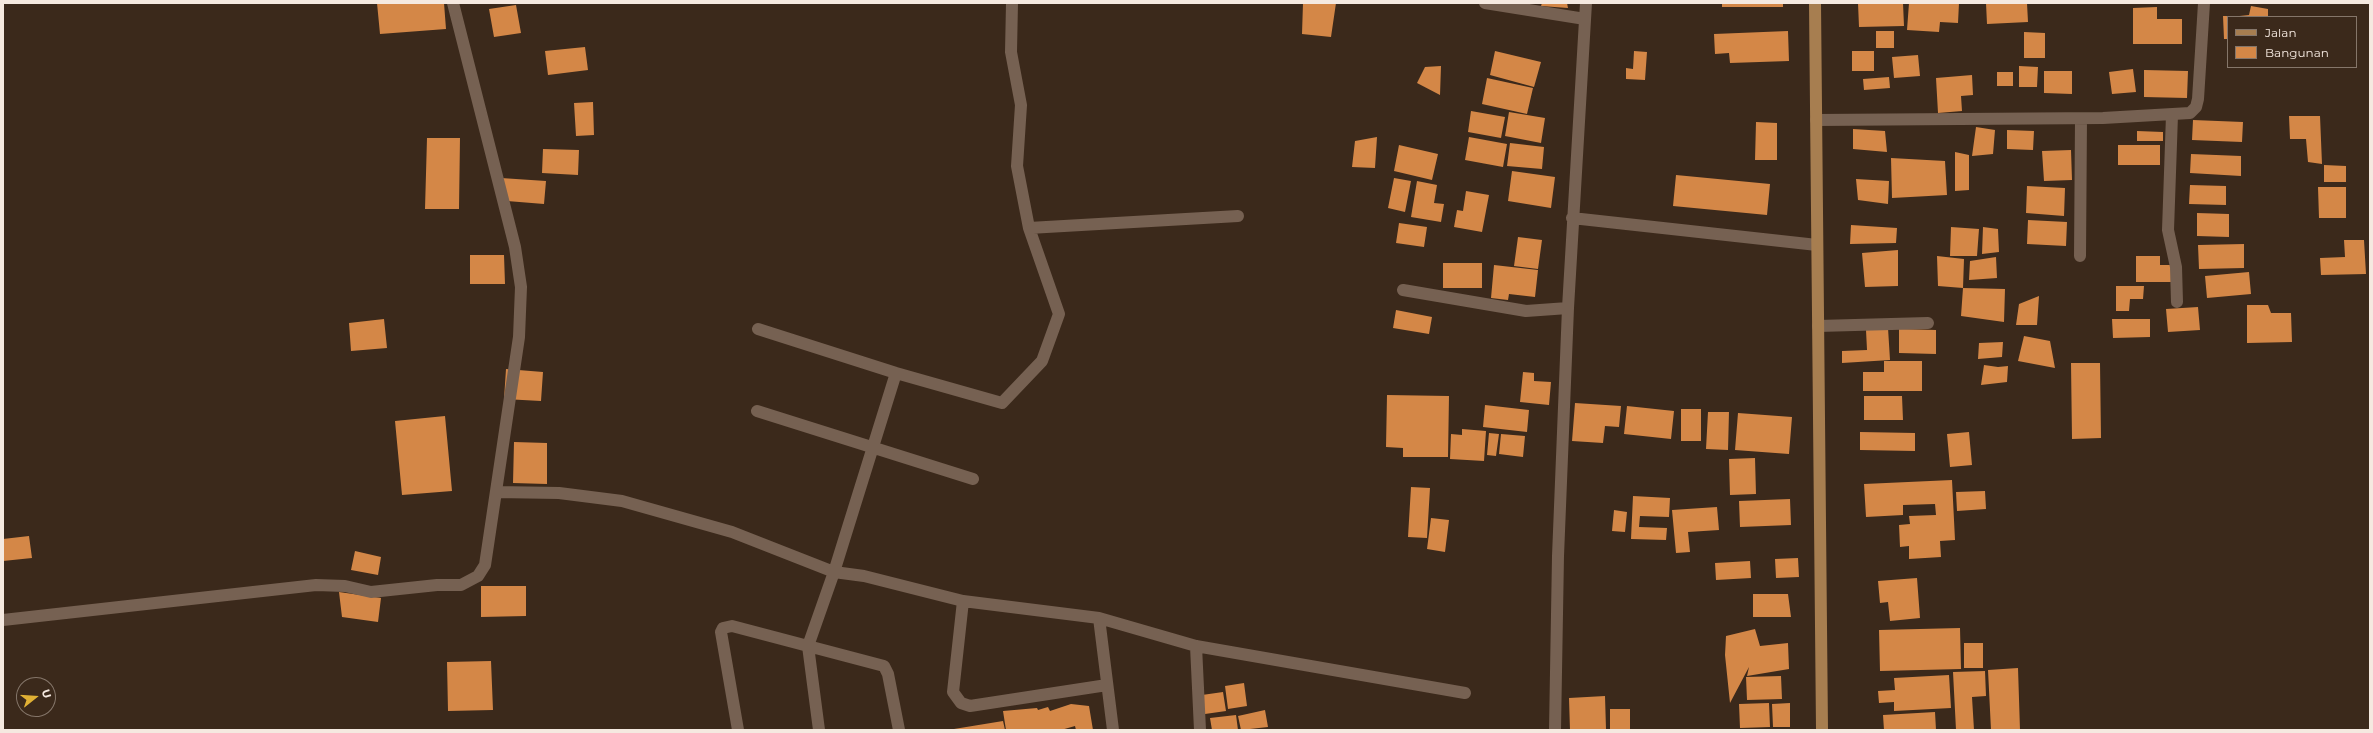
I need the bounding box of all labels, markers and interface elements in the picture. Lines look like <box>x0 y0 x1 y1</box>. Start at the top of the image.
legend <box>2227 16 2357 68</box>
text: Jalan <box>2265 25 2297 40</box>
text: Bangunan <box>2265 45 2329 60</box>
north arrow <box>16 677 56 717</box>
text: U <box>39 688 54 700</box>

